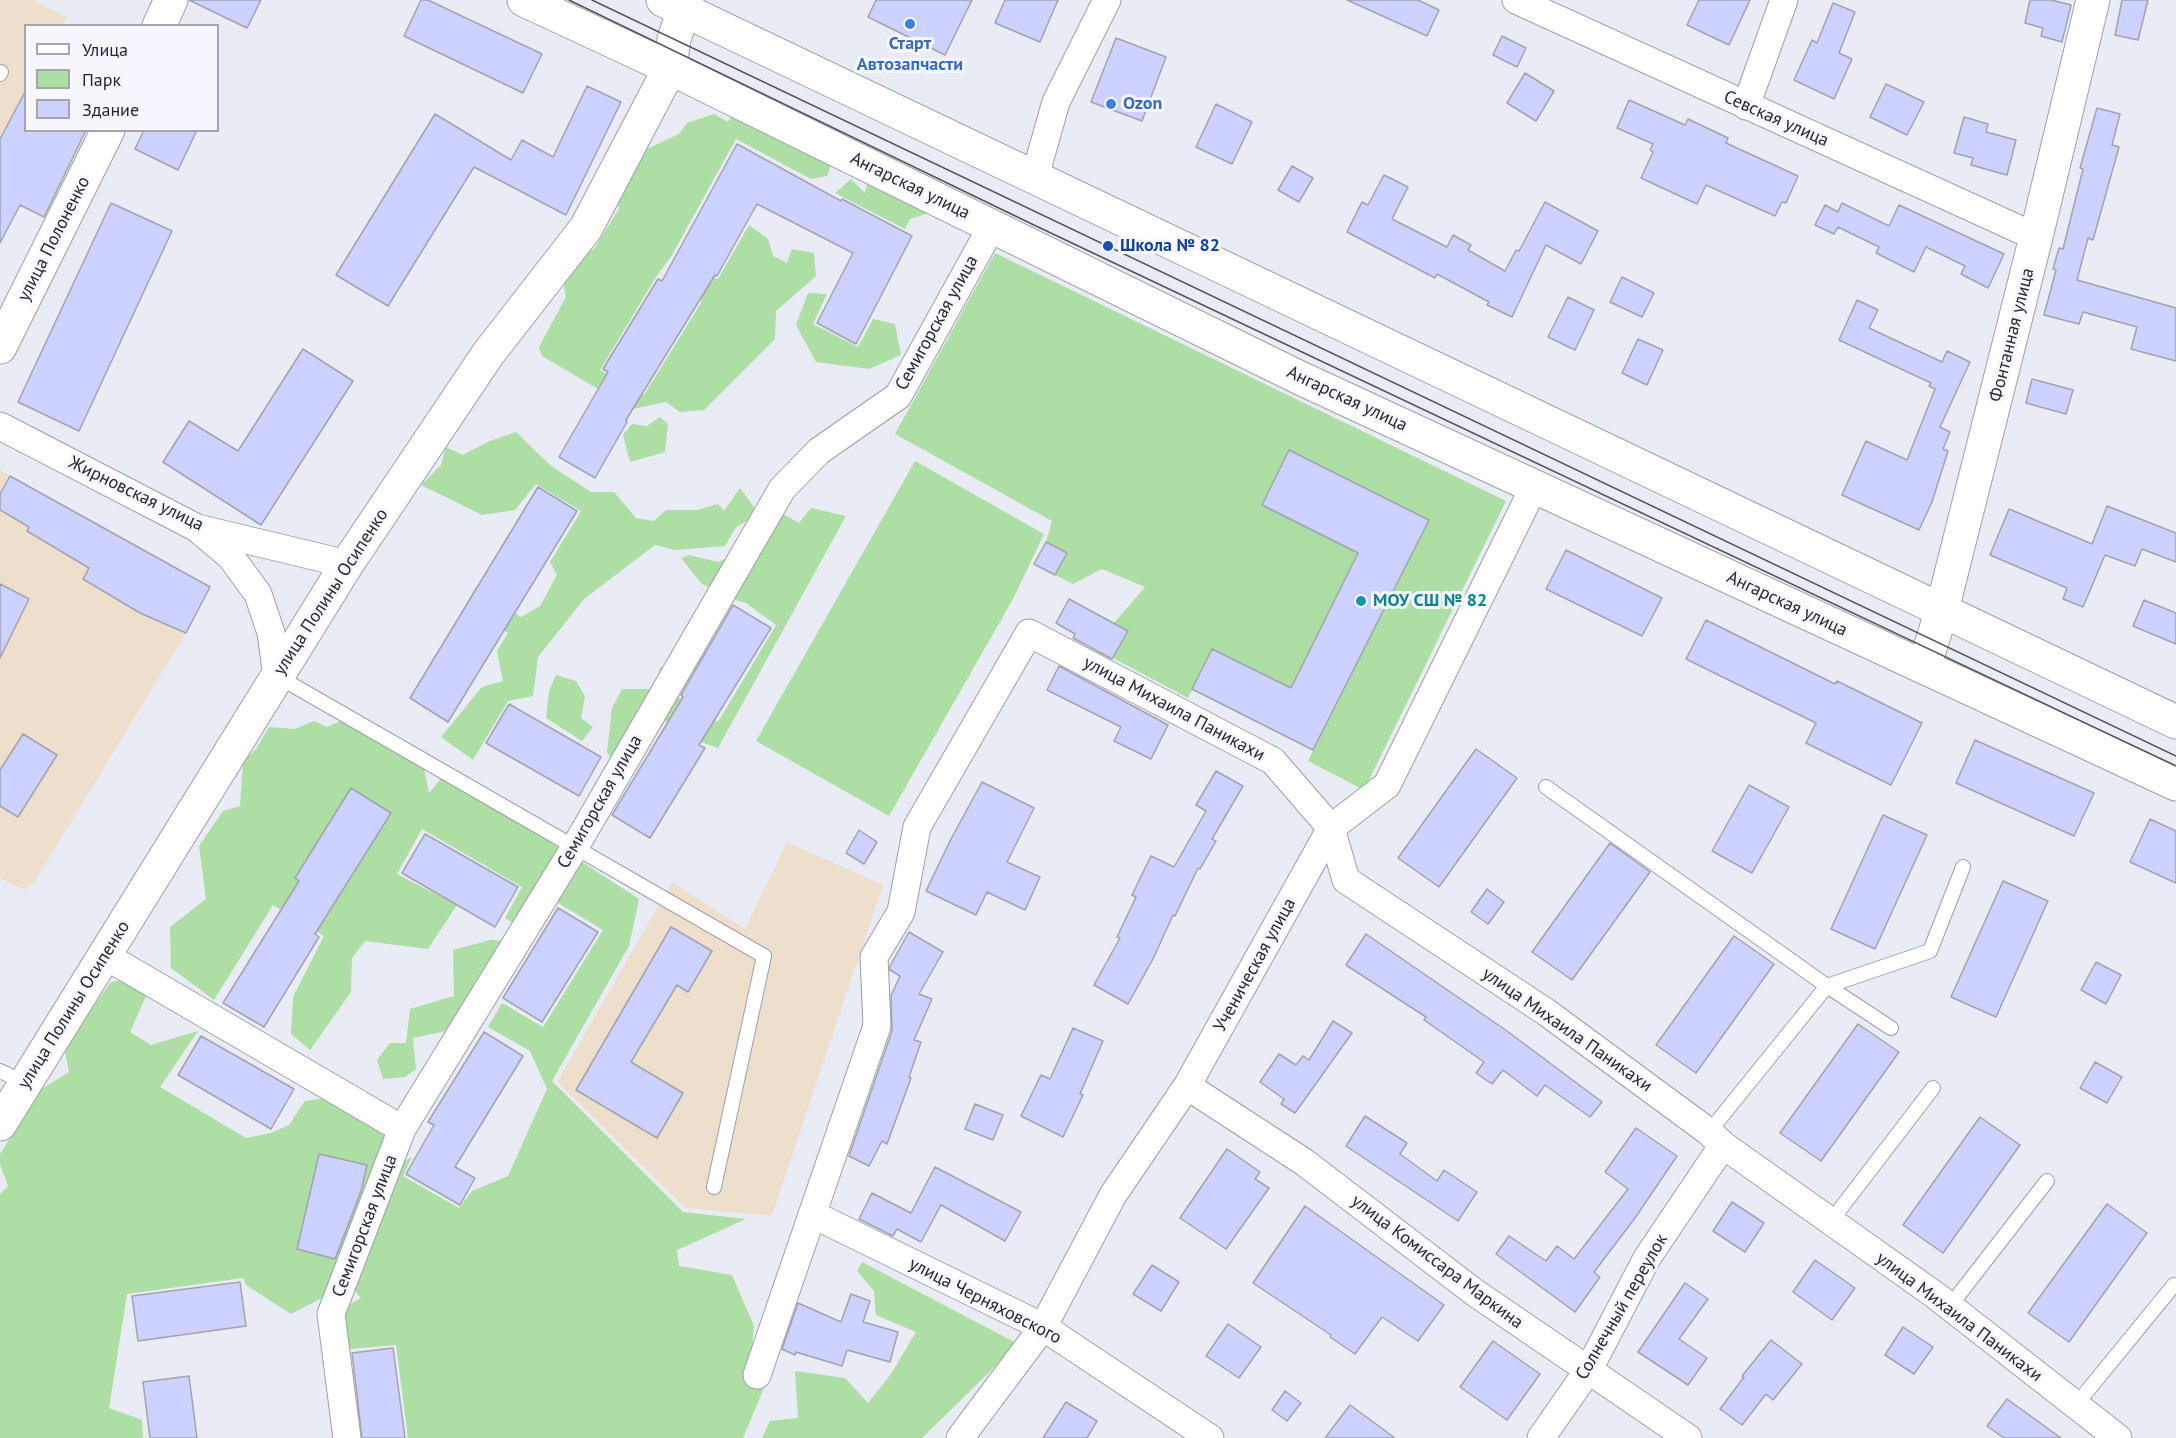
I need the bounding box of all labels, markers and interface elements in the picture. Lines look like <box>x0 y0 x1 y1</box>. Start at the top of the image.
marker: Старт Автозапчасти <box>903 17 917 31</box>
legend <box>24 24 219 132</box>
place label: Старт Автозапчасти <box>857 33 963 76</box>
text: Улица <box>82 38 128 61</box>
text: Парк <box>82 68 121 91</box>
street label: Севская улица <box>1720 86 1832 152</box>
place label: Ozon <box>1123 93 1162 115</box>
marker: Ozon <box>1104 97 1118 111</box>
text: Здание <box>82 98 139 121</box>
street label: Ангарская улица <box>847 148 973 224</box>
street label: улица Полоненко <box>13 173 95 305</box>
place label: Школа № 82 <box>1120 235 1220 257</box>
marker: Школа № 82 <box>1101 239 1115 253</box>
street label: Семигорская улица <box>891 252 983 394</box>
street label: Фонтанная улица <box>1985 266 2039 404</box>
street label: Ангарская улица <box>1283 362 1411 436</box>
street label: Жирновская улица <box>65 452 207 536</box>
street label: улица Полины Осипенко <box>269 505 393 679</box>
street label: Ангарская улица <box>1723 567 1851 641</box>
place label: МОУ СШ № 82 <box>1373 590 1487 612</box>
marker: МОУ СШ № 82 <box>1354 594 1368 608</box>
street label: улица Михаила Паникахи <box>1080 652 1268 766</box>
street label: Семигорская улица <box>553 731 647 873</box>
street label: Ученическая улица <box>1209 894 1301 1036</box>
street label: улица Полины Осипенко <box>13 917 135 1093</box>
street label: улица Михаила Паникахи <box>1478 963 1656 1097</box>
street label: Семигорская улица <box>328 1152 402 1300</box>
street label: улица Комиссара Маркина <box>1347 1190 1527 1334</box>
street label: Солнечный переулок <box>1571 1230 1673 1384</box>
street label: улица Михаила Паникахи <box>1872 1247 2046 1387</box>
street label: улица Черняховского <box>905 1253 1065 1349</box>

